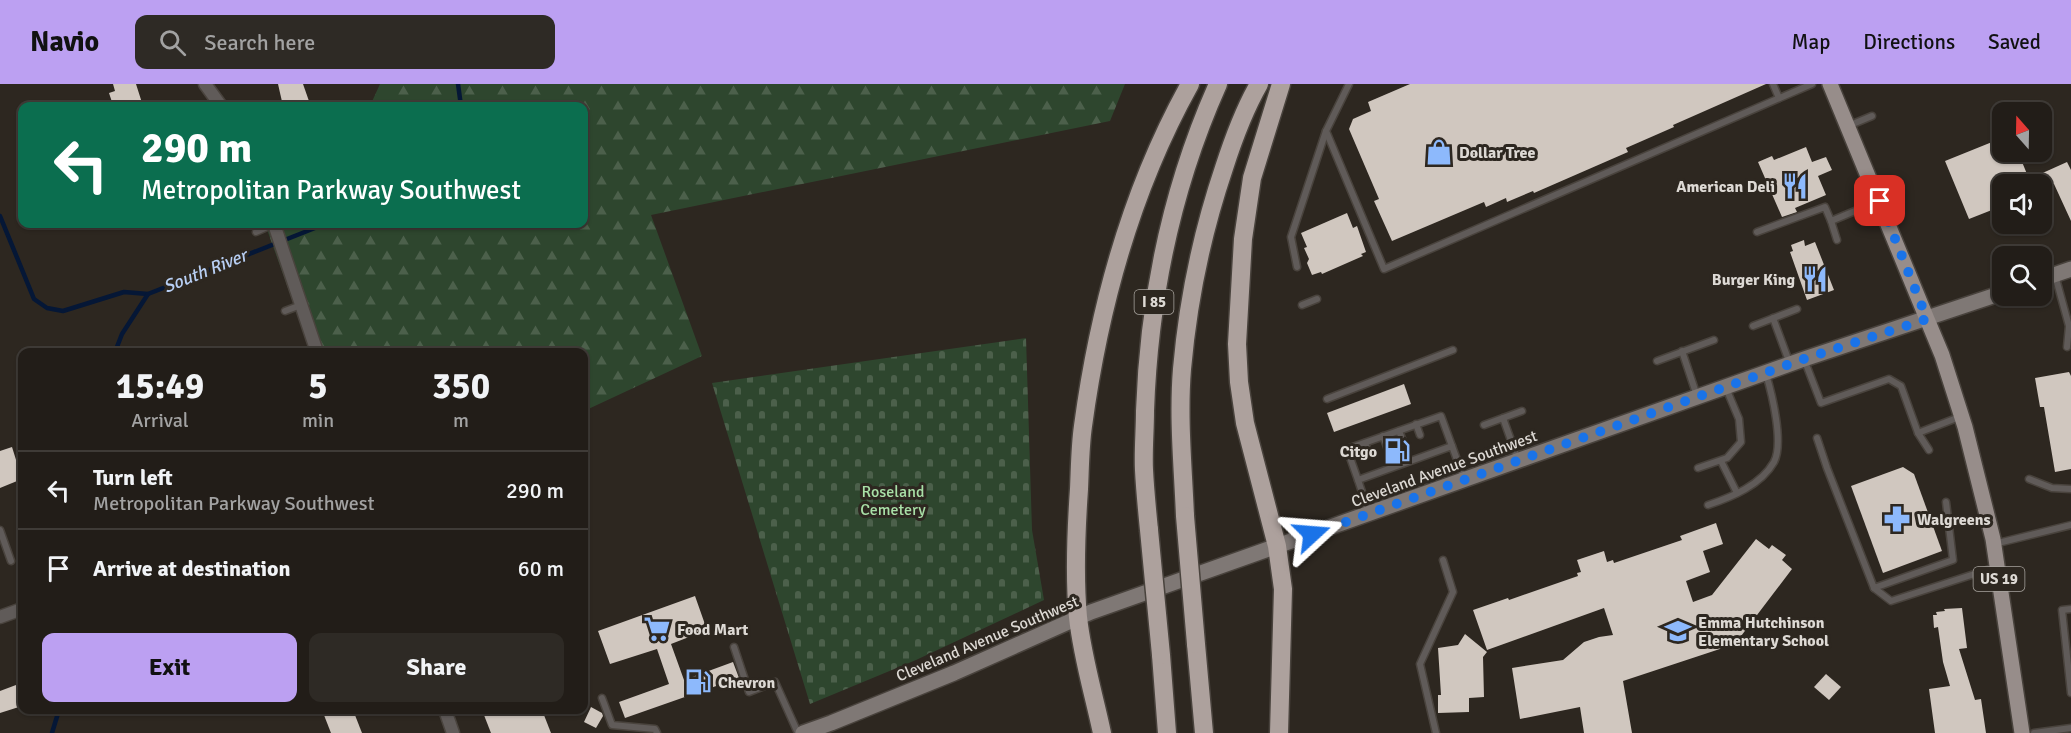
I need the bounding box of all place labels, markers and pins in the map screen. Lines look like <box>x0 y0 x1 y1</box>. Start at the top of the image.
shop icon: Dollar Tree <box>1424 137 1454 167</box>
place label: Dollar Tree <box>1459 143 1536 163</box>
restaurant icon: American Deli <box>1780 171 1810 201</box>
pin <box>1854 175 1905 226</box>
place label: American Deli <box>1676 177 1775 197</box>
restaurant icon: Burger King <box>1800 264 1830 294</box>
place label: Burger King <box>1712 270 1795 290</box>
fuel station icon: Citgo <box>1382 436 1412 466</box>
place label: Citgo <box>1340 442 1377 462</box>
pharmacy icon: Walgreens <box>1882 504 1912 534</box>
place label: Walgreens <box>1917 510 1991 530</box>
place label: Emma Hutchinson Elementary School <box>1698 613 1829 651</box>
supermarket icon: Food Mart <box>642 614 672 644</box>
school or university icon: Emma Hutchinson Elementary School <box>1663 616 1693 646</box>
place label: Food Mart <box>677 620 748 640</box>
fuel station icon: Chevron <box>683 667 713 697</box>
place label: Chevron <box>718 673 775 693</box>

